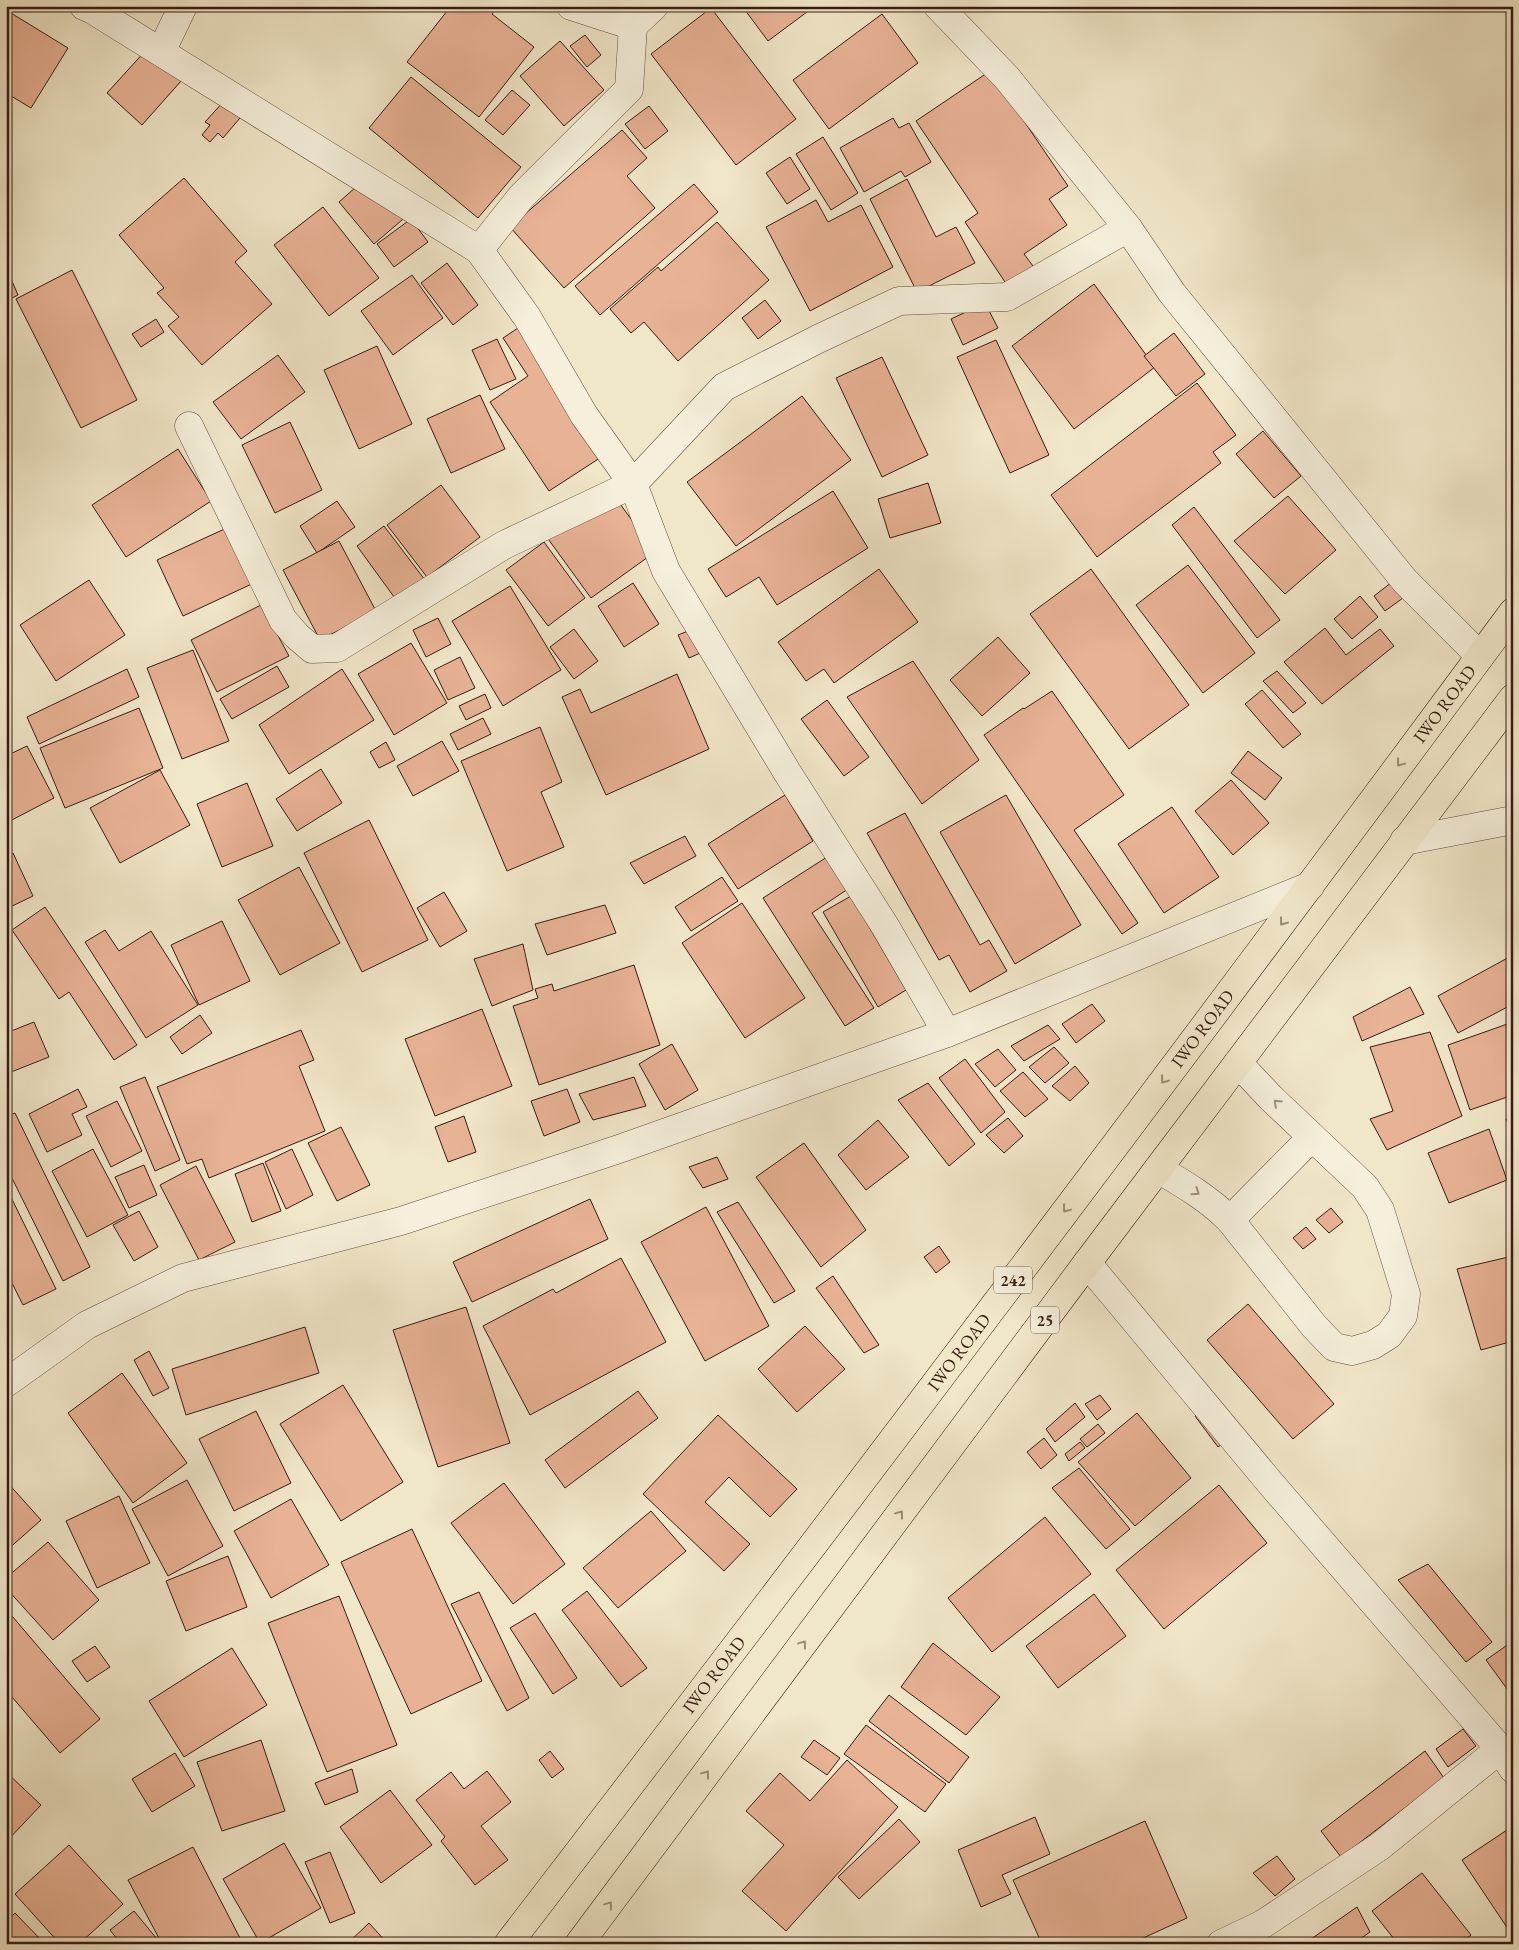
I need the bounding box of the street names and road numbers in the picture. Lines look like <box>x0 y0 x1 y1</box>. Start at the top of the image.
street label: IWO ROAD <box>1408 660 1481 747</box>
street label: IWO ROAD <box>1166 985 1239 1072</box>
road number: 242 <box>994 1266 1032 1294</box>
road number: 25 <box>1031 1306 1059 1334</box>
street label: IWO ROAD <box>922 1309 995 1395</box>
street label: IWO ROAD <box>677 1631 751 1718</box>

